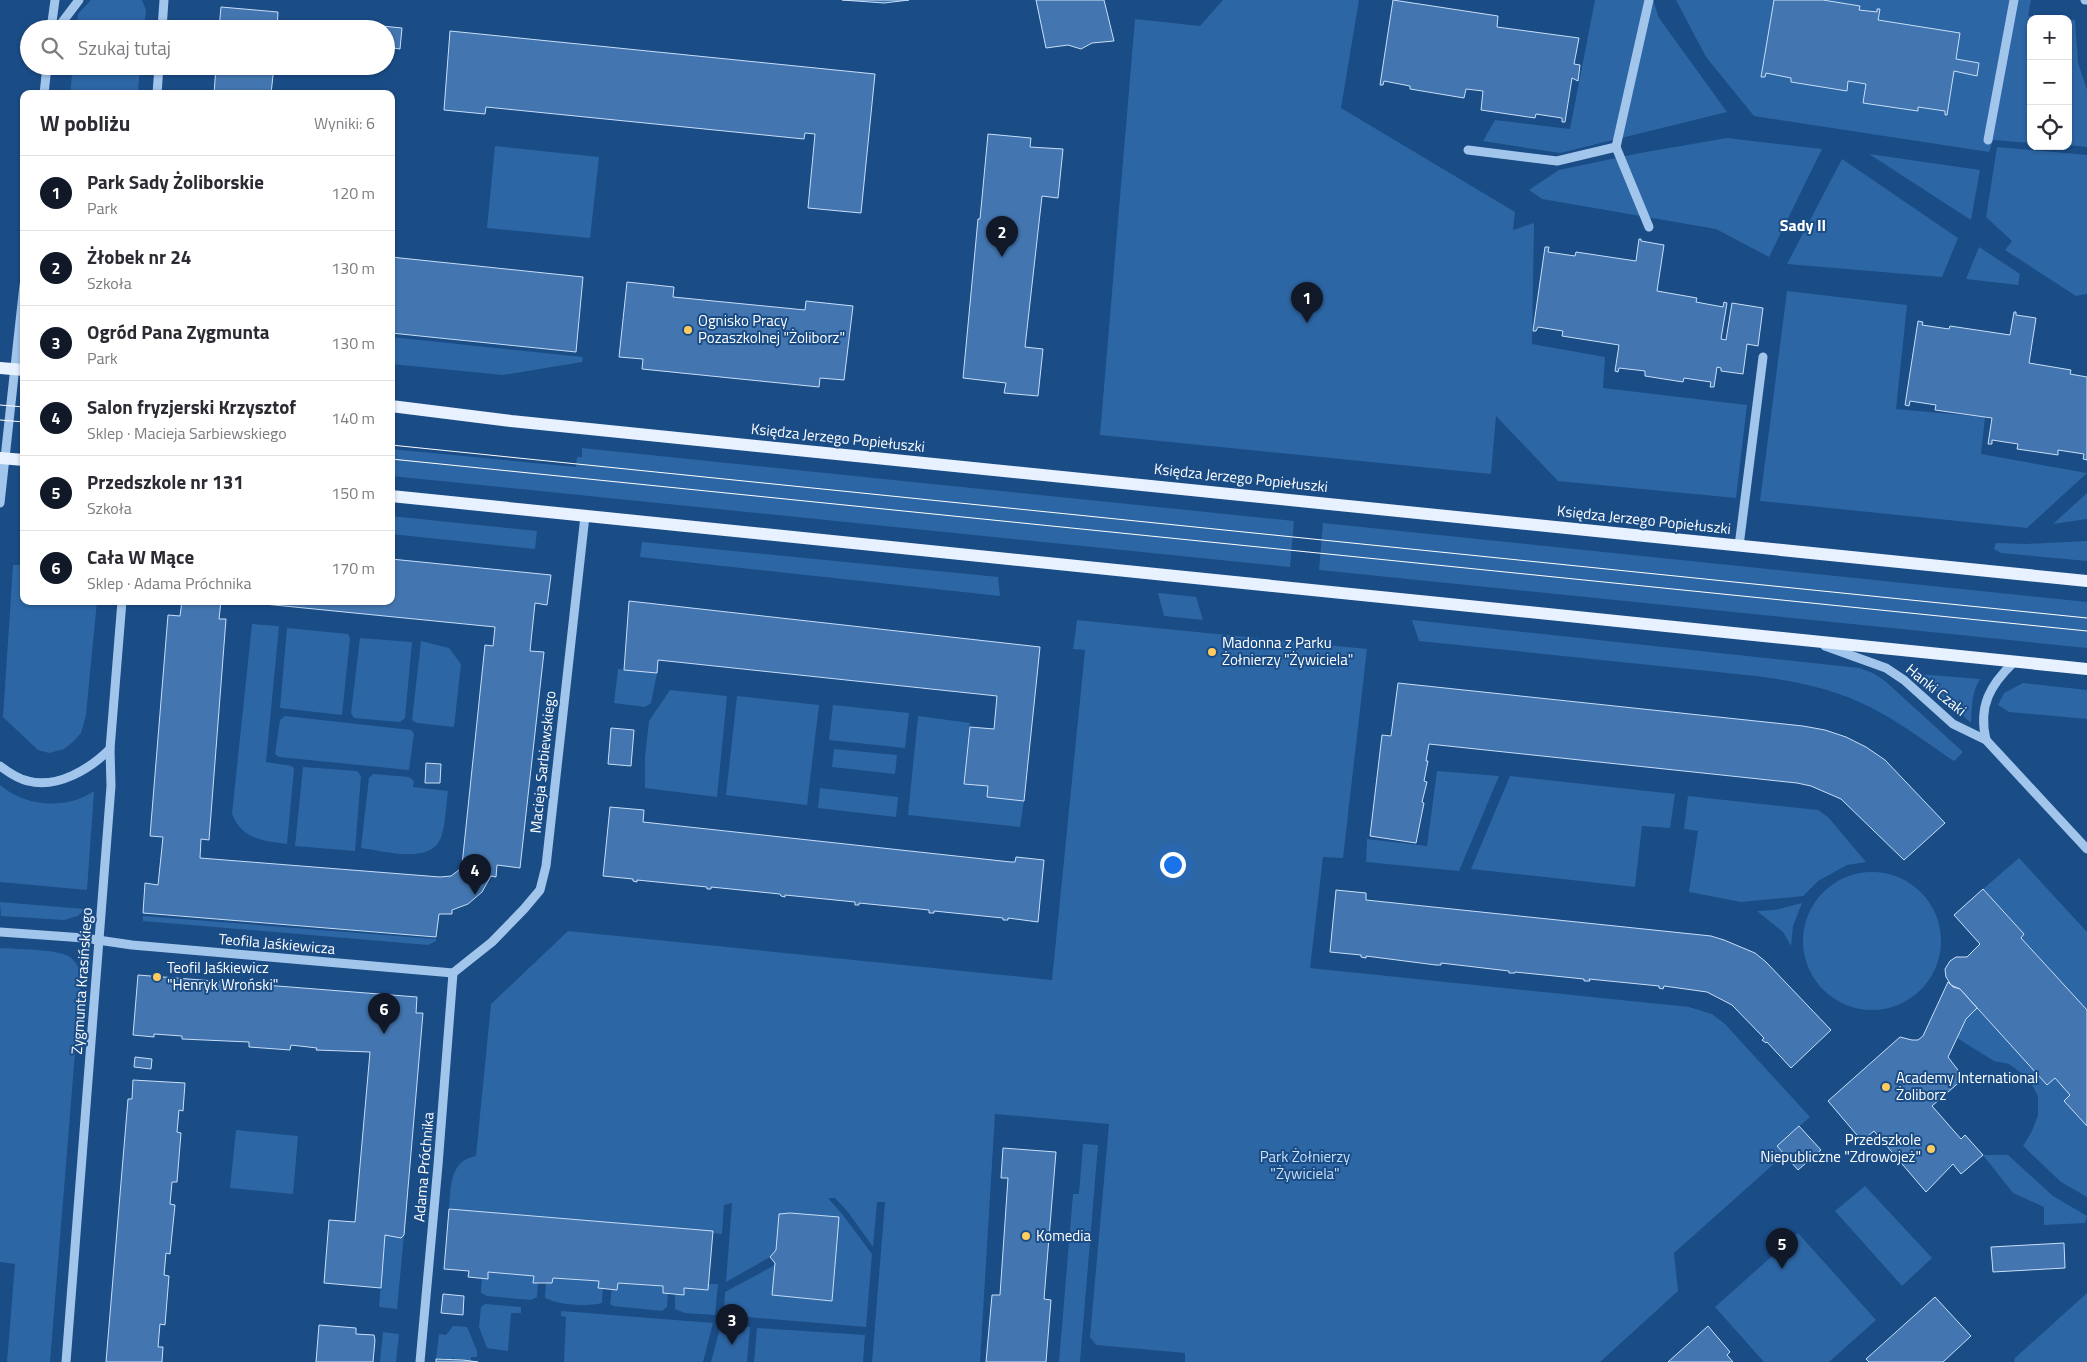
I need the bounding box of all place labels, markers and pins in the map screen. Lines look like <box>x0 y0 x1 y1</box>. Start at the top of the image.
pin: 2 <box>986 216 1018 257</box>
pin: 1 <box>1291 282 1323 323</box>
place label: Ognisko Pracy Pozaszkolnej "Żoliborz" <box>698 309 845 349</box>
marker: Ognisko Pracy Pozaszkolnej "Żoliborz" <box>682 324 694 336</box>
place label: Madonna z Parku Żołnierzy "Żywiciela" <box>1222 631 1353 671</box>
marker: Madonna z Parku Żołnierzy "Żywiciela" <box>1206 646 1218 658</box>
pin: 4 <box>459 854 491 895</box>
place label: Teofil Jaśkiewicz "Henryk Wroński" <box>167 956 278 996</box>
marker: Teofil Jaśkiewicz "Henryk Wroński" <box>151 971 163 983</box>
pin: 6 <box>368 993 400 1034</box>
place label: Academy International Żoliborz <box>1896 1066 2038 1106</box>
marker: Academy International Żoliborz <box>1880 1081 1892 1093</box>
place label: Przedszkole Niepubliczne "Zdrowojeż" <box>1760 1128 1921 1168</box>
marker: Przedszkole Niepubliczne "Zdrowojeż" <box>1925 1143 1937 1155</box>
place label: Komedia <box>1036 1224 1092 1247</box>
pin: 5 <box>1766 1228 1798 1269</box>
marker: Komedia <box>1020 1230 1032 1242</box>
pin: 3 <box>716 1304 748 1345</box>

